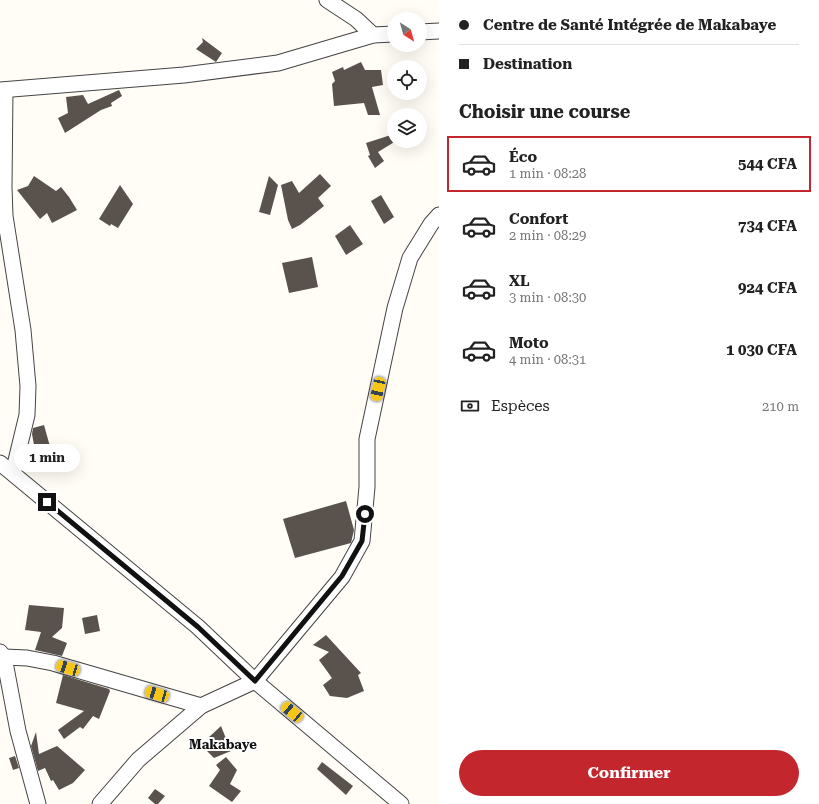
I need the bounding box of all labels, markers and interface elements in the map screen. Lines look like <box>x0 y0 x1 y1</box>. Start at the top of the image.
north arrow <box>387 12 427 52</box>
map controls <box>387 12 427 148</box>
text: Centre de Santé Intégrée de Makabaye <box>483 16 776 34</box>
text: Destination <box>483 55 572 73</box>
button: locate <box>387 60 427 100</box>
text: Choisir une course <box>459 101 630 122</box>
button: layers <box>387 108 427 148</box>
icon: car <box>461 146 497 182</box>
text: Éco <box>509 148 537 166</box>
text: 544 CFA <box>738 155 797 173</box>
text: 1 min · 08:28 <box>509 166 586 181</box>
icon: car <box>461 208 497 244</box>
text: Confort <box>509 210 568 228</box>
text: 734 CFA <box>738 217 797 235</box>
text: 2 min · 08:29 <box>509 228 586 243</box>
icon: car <box>461 270 497 306</box>
text: XL <box>509 272 530 290</box>
text: 924 CFA <box>738 279 797 297</box>
text: 3 min · 08:30 <box>509 290 586 305</box>
icon: car <box>461 332 497 368</box>
text: Moto <box>509 334 549 352</box>
text: 1 030 CFA <box>726 341 797 359</box>
text: 4 min · 08:31 <box>509 352 586 367</box>
car <box>370 376 386 402</box>
icon: cash <box>459 395 481 417</box>
text: Espèces <box>491 397 550 415</box>
text: 210 m <box>762 399 799 414</box>
callout: 1 min <box>14 444 80 472</box>
text: 1 min <box>29 450 65 465</box>
route end <box>38 493 56 511</box>
route start <box>356 505 374 523</box>
car <box>55 659 81 677</box>
car <box>144 685 170 703</box>
car <box>279 700 305 724</box>
district label: Makabaye <box>189 737 257 752</box>
button: Confirmer <box>459 750 799 796</box>

